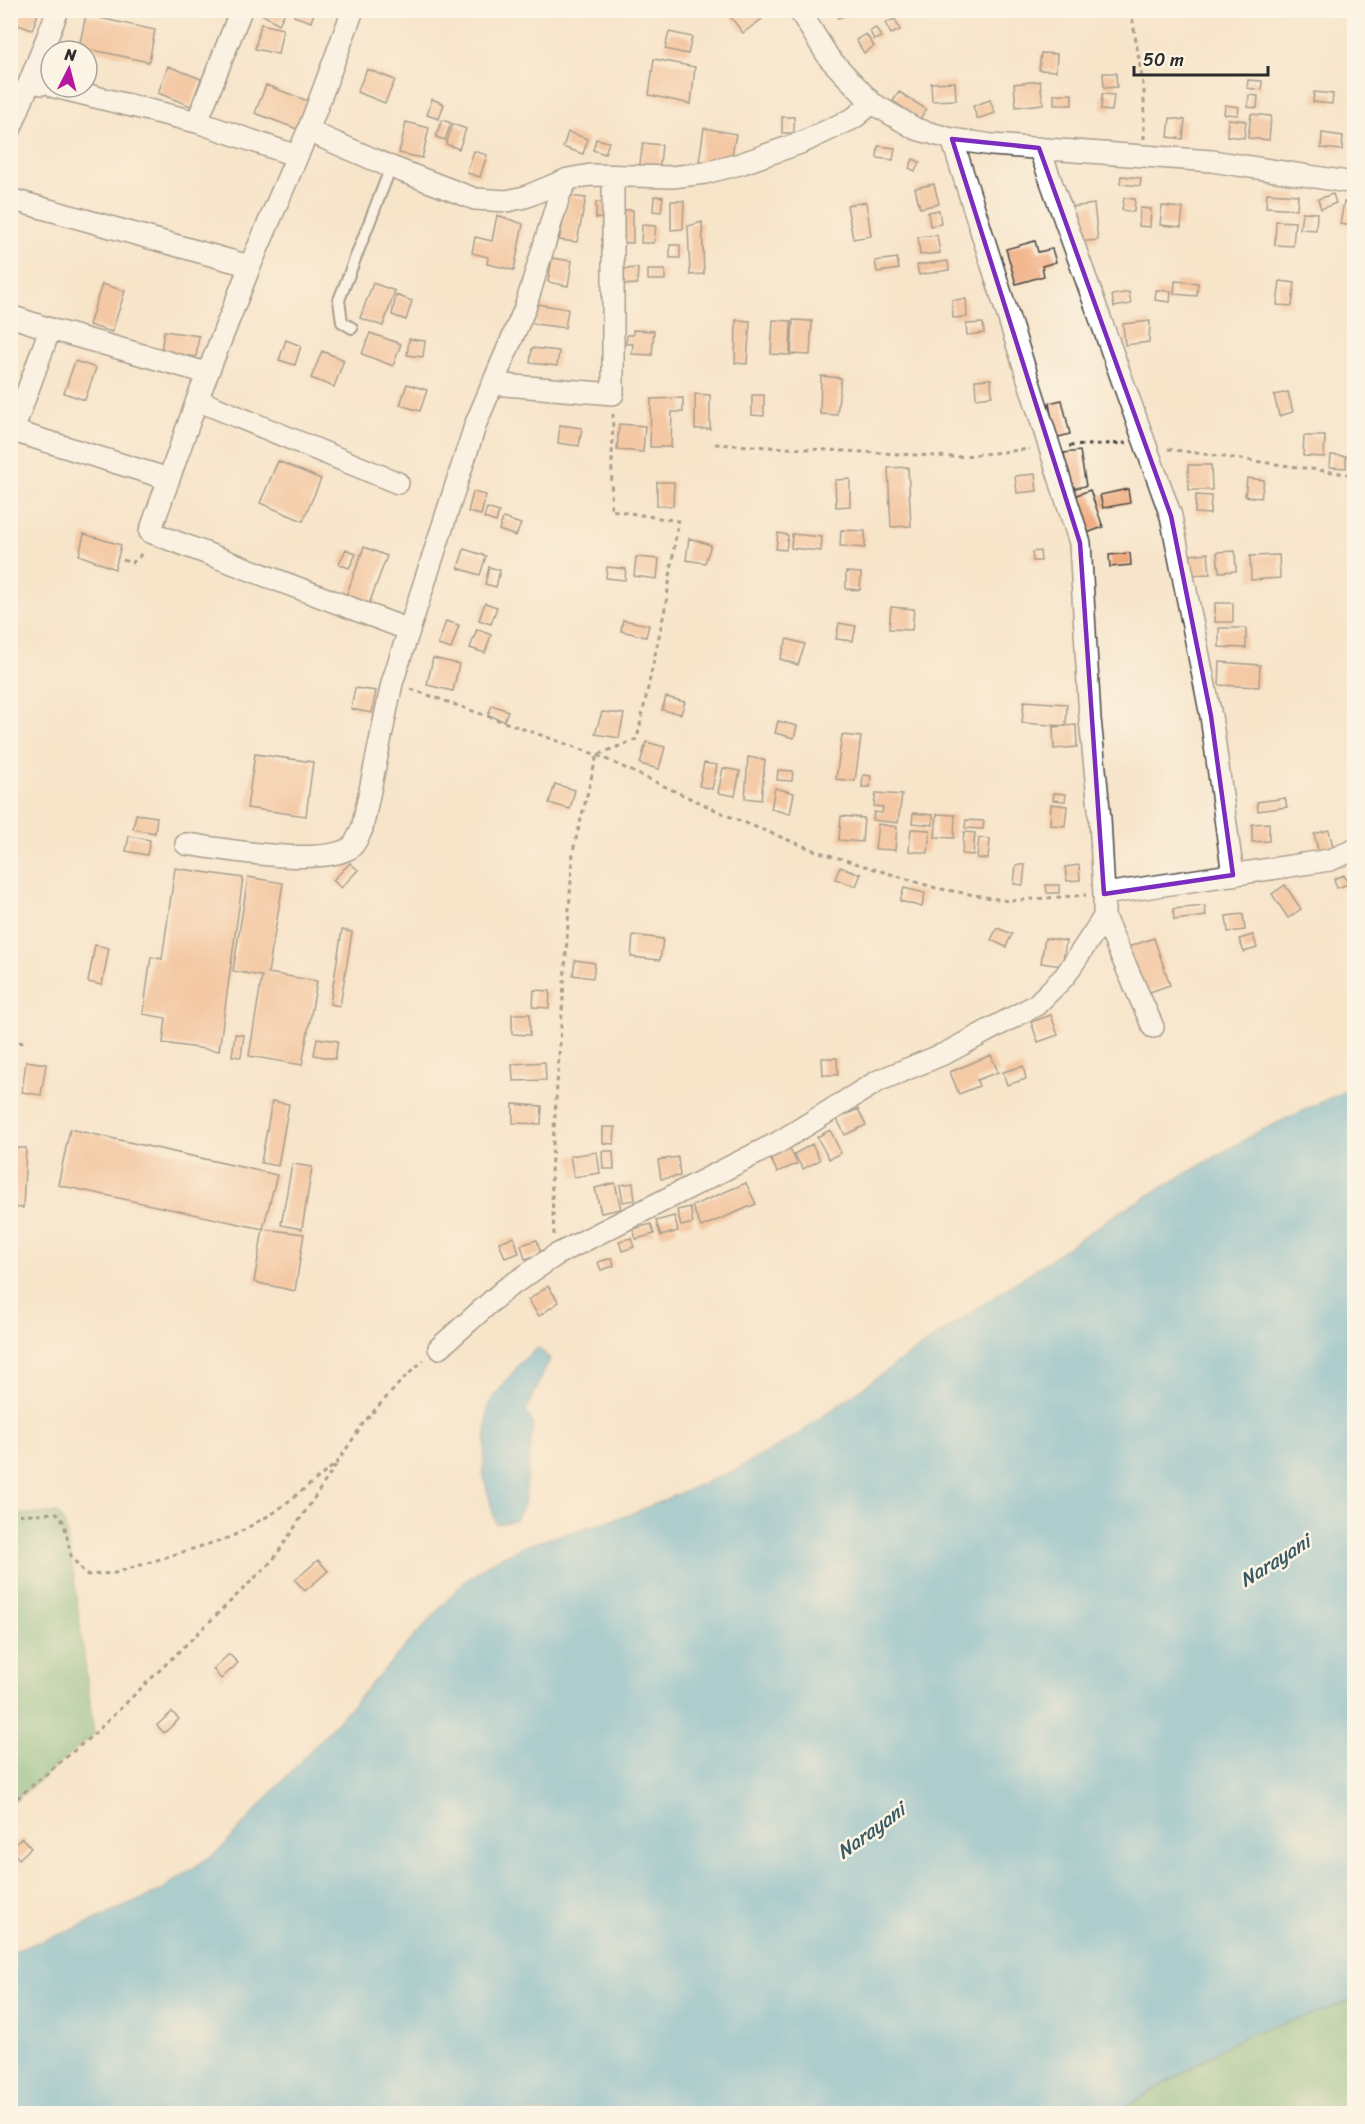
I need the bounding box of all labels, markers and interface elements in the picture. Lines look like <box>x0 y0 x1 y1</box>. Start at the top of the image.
north arrow <box>39 39 99 99</box>
text: N <box>62 39 78 70</box>
scale bar <box>1134 39 1268 77</box>
text: 50 m <box>1143 44 1184 76</box>
water label: Narayani <box>1232 1523 1322 1597</box>
water label: Narayani <box>829 1791 917 1868</box>

